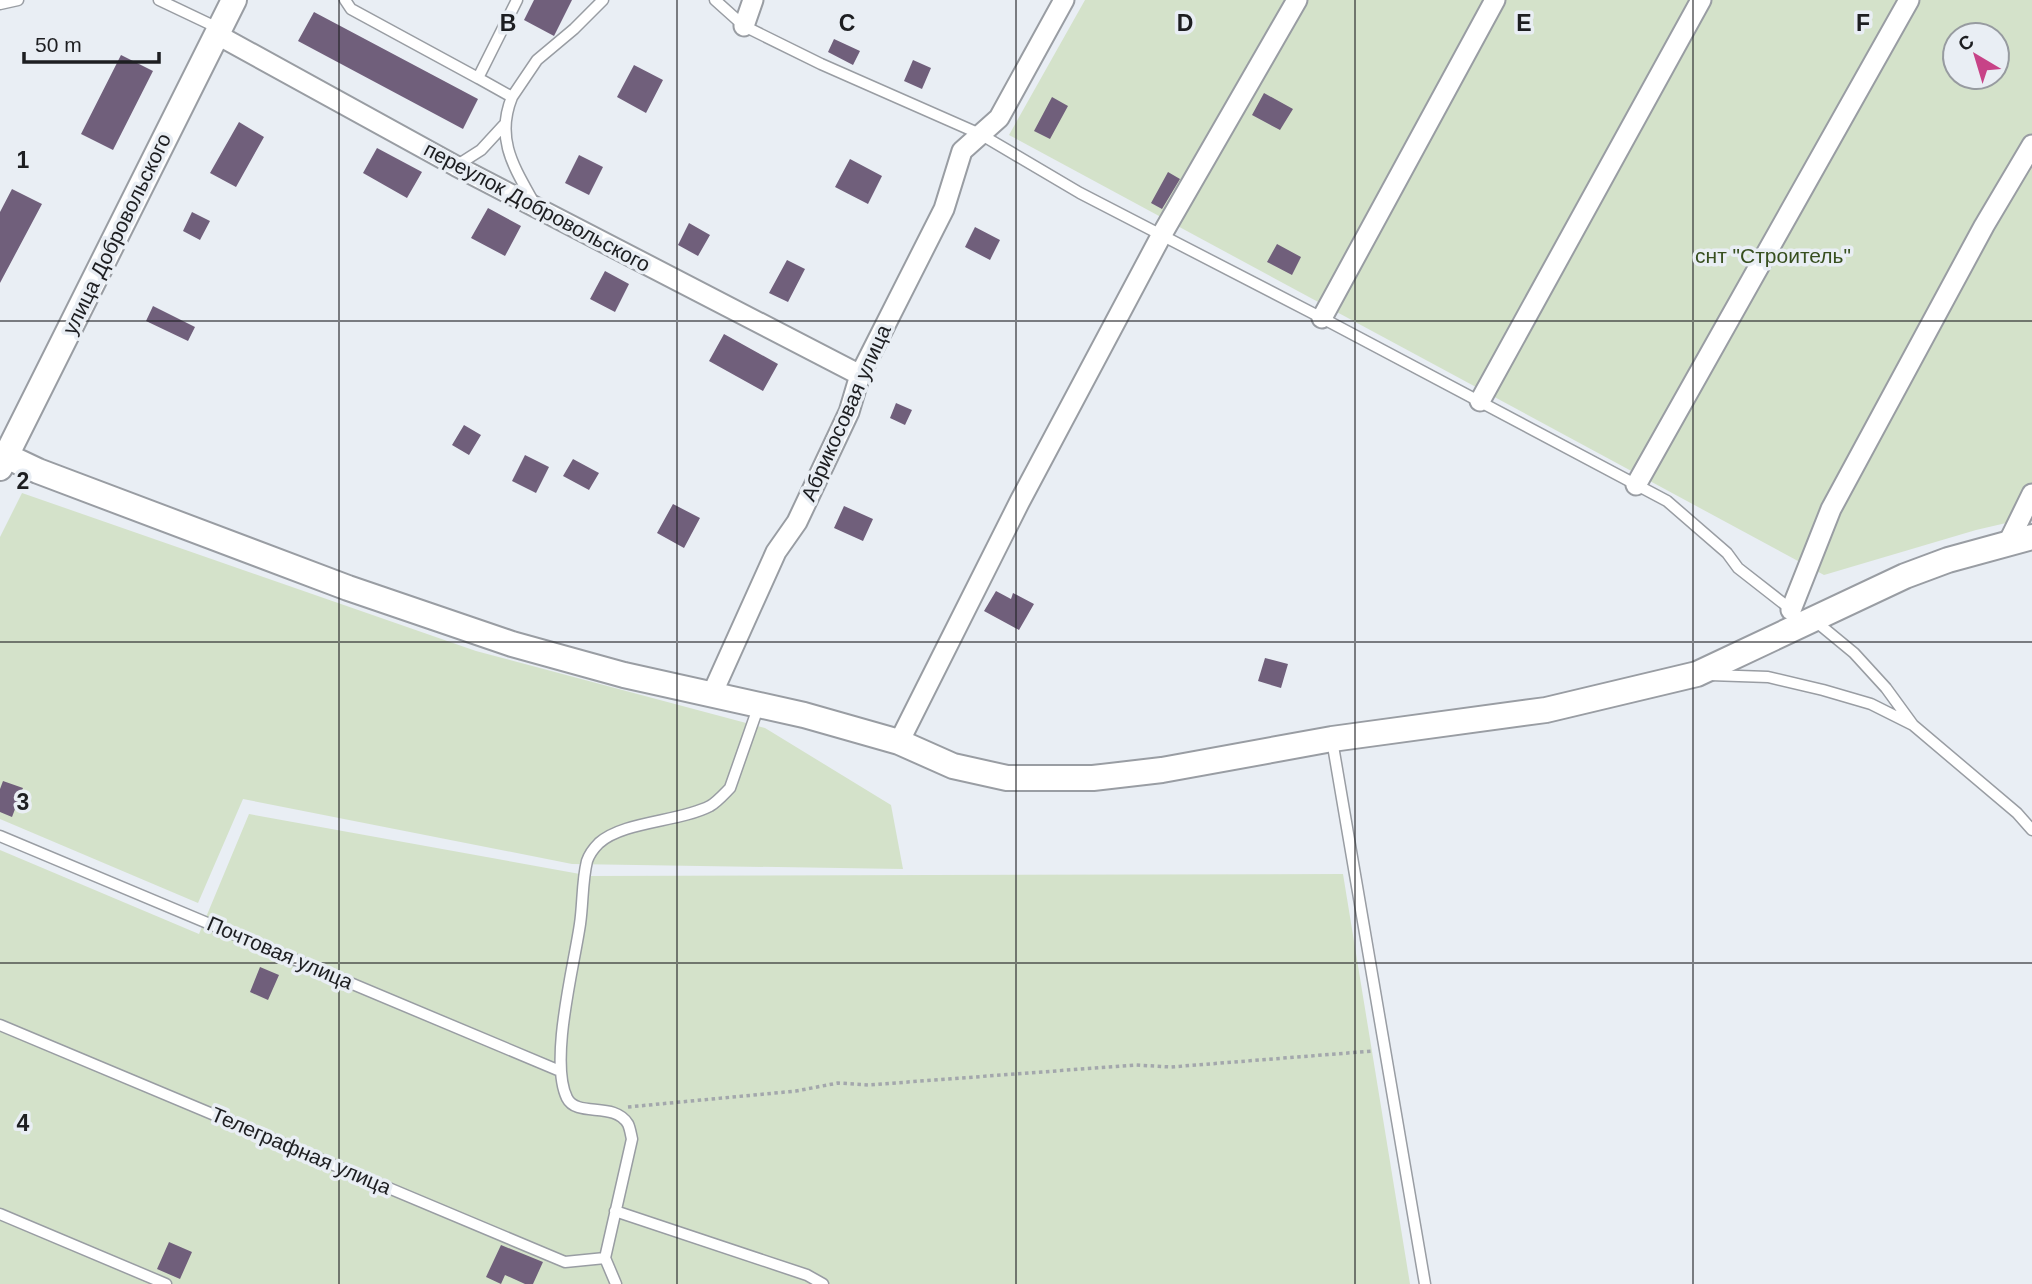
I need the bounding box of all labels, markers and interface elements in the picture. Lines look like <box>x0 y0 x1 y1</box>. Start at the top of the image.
text: B <box>500 10 516 36</box>
text: C <box>839 10 855 36</box>
text: D <box>1177 10 1193 36</box>
text: E <box>1516 10 1532 36</box>
text: F <box>1856 10 1870 36</box>
scale bar <box>24 21 159 65</box>
north arrow <box>1941 21 2011 91</box>
text: С <box>1954 30 1978 55</box>
text: 50 m <box>35 33 82 56</box>
street label: улица Добровольского <box>58 129 175 338</box>
street label: переулок Добровольского <box>420 137 654 276</box>
text: 1 <box>17 147 30 173</box>
park label: снт "Строитель" <box>1695 244 1851 267</box>
street label: Абрикосовая улица <box>796 321 895 504</box>
text: 2 <box>17 468 29 494</box>
text: 3 <box>17 789 29 815</box>
street label: Почтовая улица <box>204 912 357 994</box>
street label: Телеграфная улица <box>208 1102 395 1199</box>
text: 4 <box>17 1110 30 1136</box>

